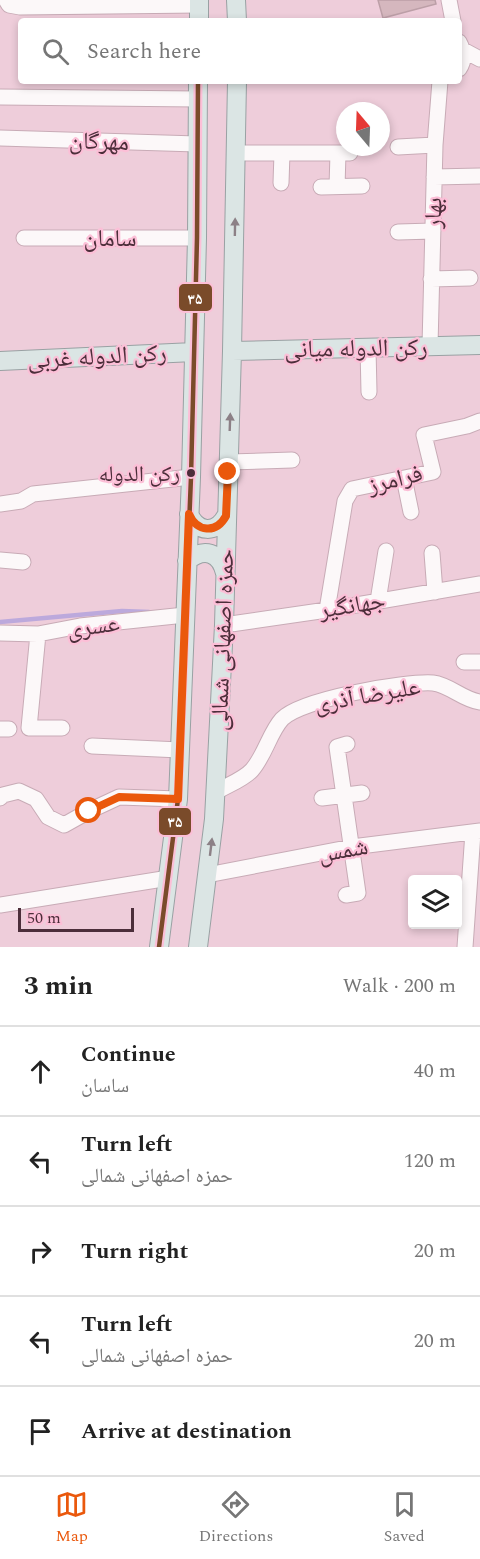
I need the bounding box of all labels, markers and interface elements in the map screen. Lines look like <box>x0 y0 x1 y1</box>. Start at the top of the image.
search box <box>18 18 462 84</box>
icon: search <box>39 35 72 68</box>
text: Search here <box>87 35 201 68</box>
north arrow <box>336 102 390 156</box>
street label: مهرگان <box>68 123 130 161</box>
street label: بهار <box>415 197 453 230</box>
one-way arrow <box>230 217 240 236</box>
street label: سامان <box>84 221 136 257</box>
line badge: ۳۵ <box>178 283 213 312</box>
text: ۳۵ <box>187 287 203 311</box>
street label: رکن الدوله میانی <box>284 330 428 368</box>
street label: رکن الدوله غربی <box>26 335 168 379</box>
one-way arrow <box>225 412 234 431</box>
street label: فرامرز <box>363 456 426 504</box>
place label: رکن الدوله <box>99 458 180 491</box>
route end <box>214 458 240 484</box>
marker: رکن الدوله <box>185 467 197 479</box>
street label: حمزه اصفهانی شمالی <box>202 548 244 732</box>
street label: جهانگیر <box>316 583 388 629</box>
street label: عسری <box>65 606 122 648</box>
street label: علیرضا آذری <box>311 669 423 723</box>
route start <box>75 797 101 823</box>
line badge: ۳۵ <box>158 807 192 836</box>
text: ۳۵ <box>167 810 183 834</box>
street label: شمس <box>315 829 371 873</box>
one-way arrow <box>206 838 215 857</box>
map controls <box>408 875 462 929</box>
button: layers <box>408 875 462 929</box>
scale bar <box>18 905 134 932</box>
text: 50 m <box>27 906 61 930</box>
text: 3 min <box>24 966 93 1006</box>
text: Walk · 200 m <box>343 971 456 1001</box>
text: Continue <box>81 1038 176 1071</box>
icon: ahead <box>24 1055 57 1088</box>
text: 40 m <box>414 1056 456 1086</box>
text: ساسان <box>81 1071 129 1101</box>
text: Turn left <box>81 1128 173 1161</box>
icon: left <box>24 1145 57 1178</box>
text: 120 m <box>404 1146 456 1176</box>
text: حمزه اصفهانی شمالی <box>81 1161 233 1191</box>
icon: right <box>24 1235 57 1268</box>
text: Turn right <box>81 1235 188 1268</box>
text: 20 m <box>414 1236 456 1266</box>
text: Turn left <box>81 1308 173 1341</box>
icon: left <box>24 1325 57 1358</box>
text: 20 m <box>414 1326 456 1356</box>
text: حمزه اصفهانی شمالی <box>81 1341 233 1371</box>
icon: arrive <box>24 1415 57 1448</box>
text: Arrive at destination <box>81 1415 292 1448</box>
tab: Map <box>55 1488 88 1548</box>
tab: Directions <box>199 1488 273 1548</box>
tab: Saved <box>384 1488 425 1548</box>

